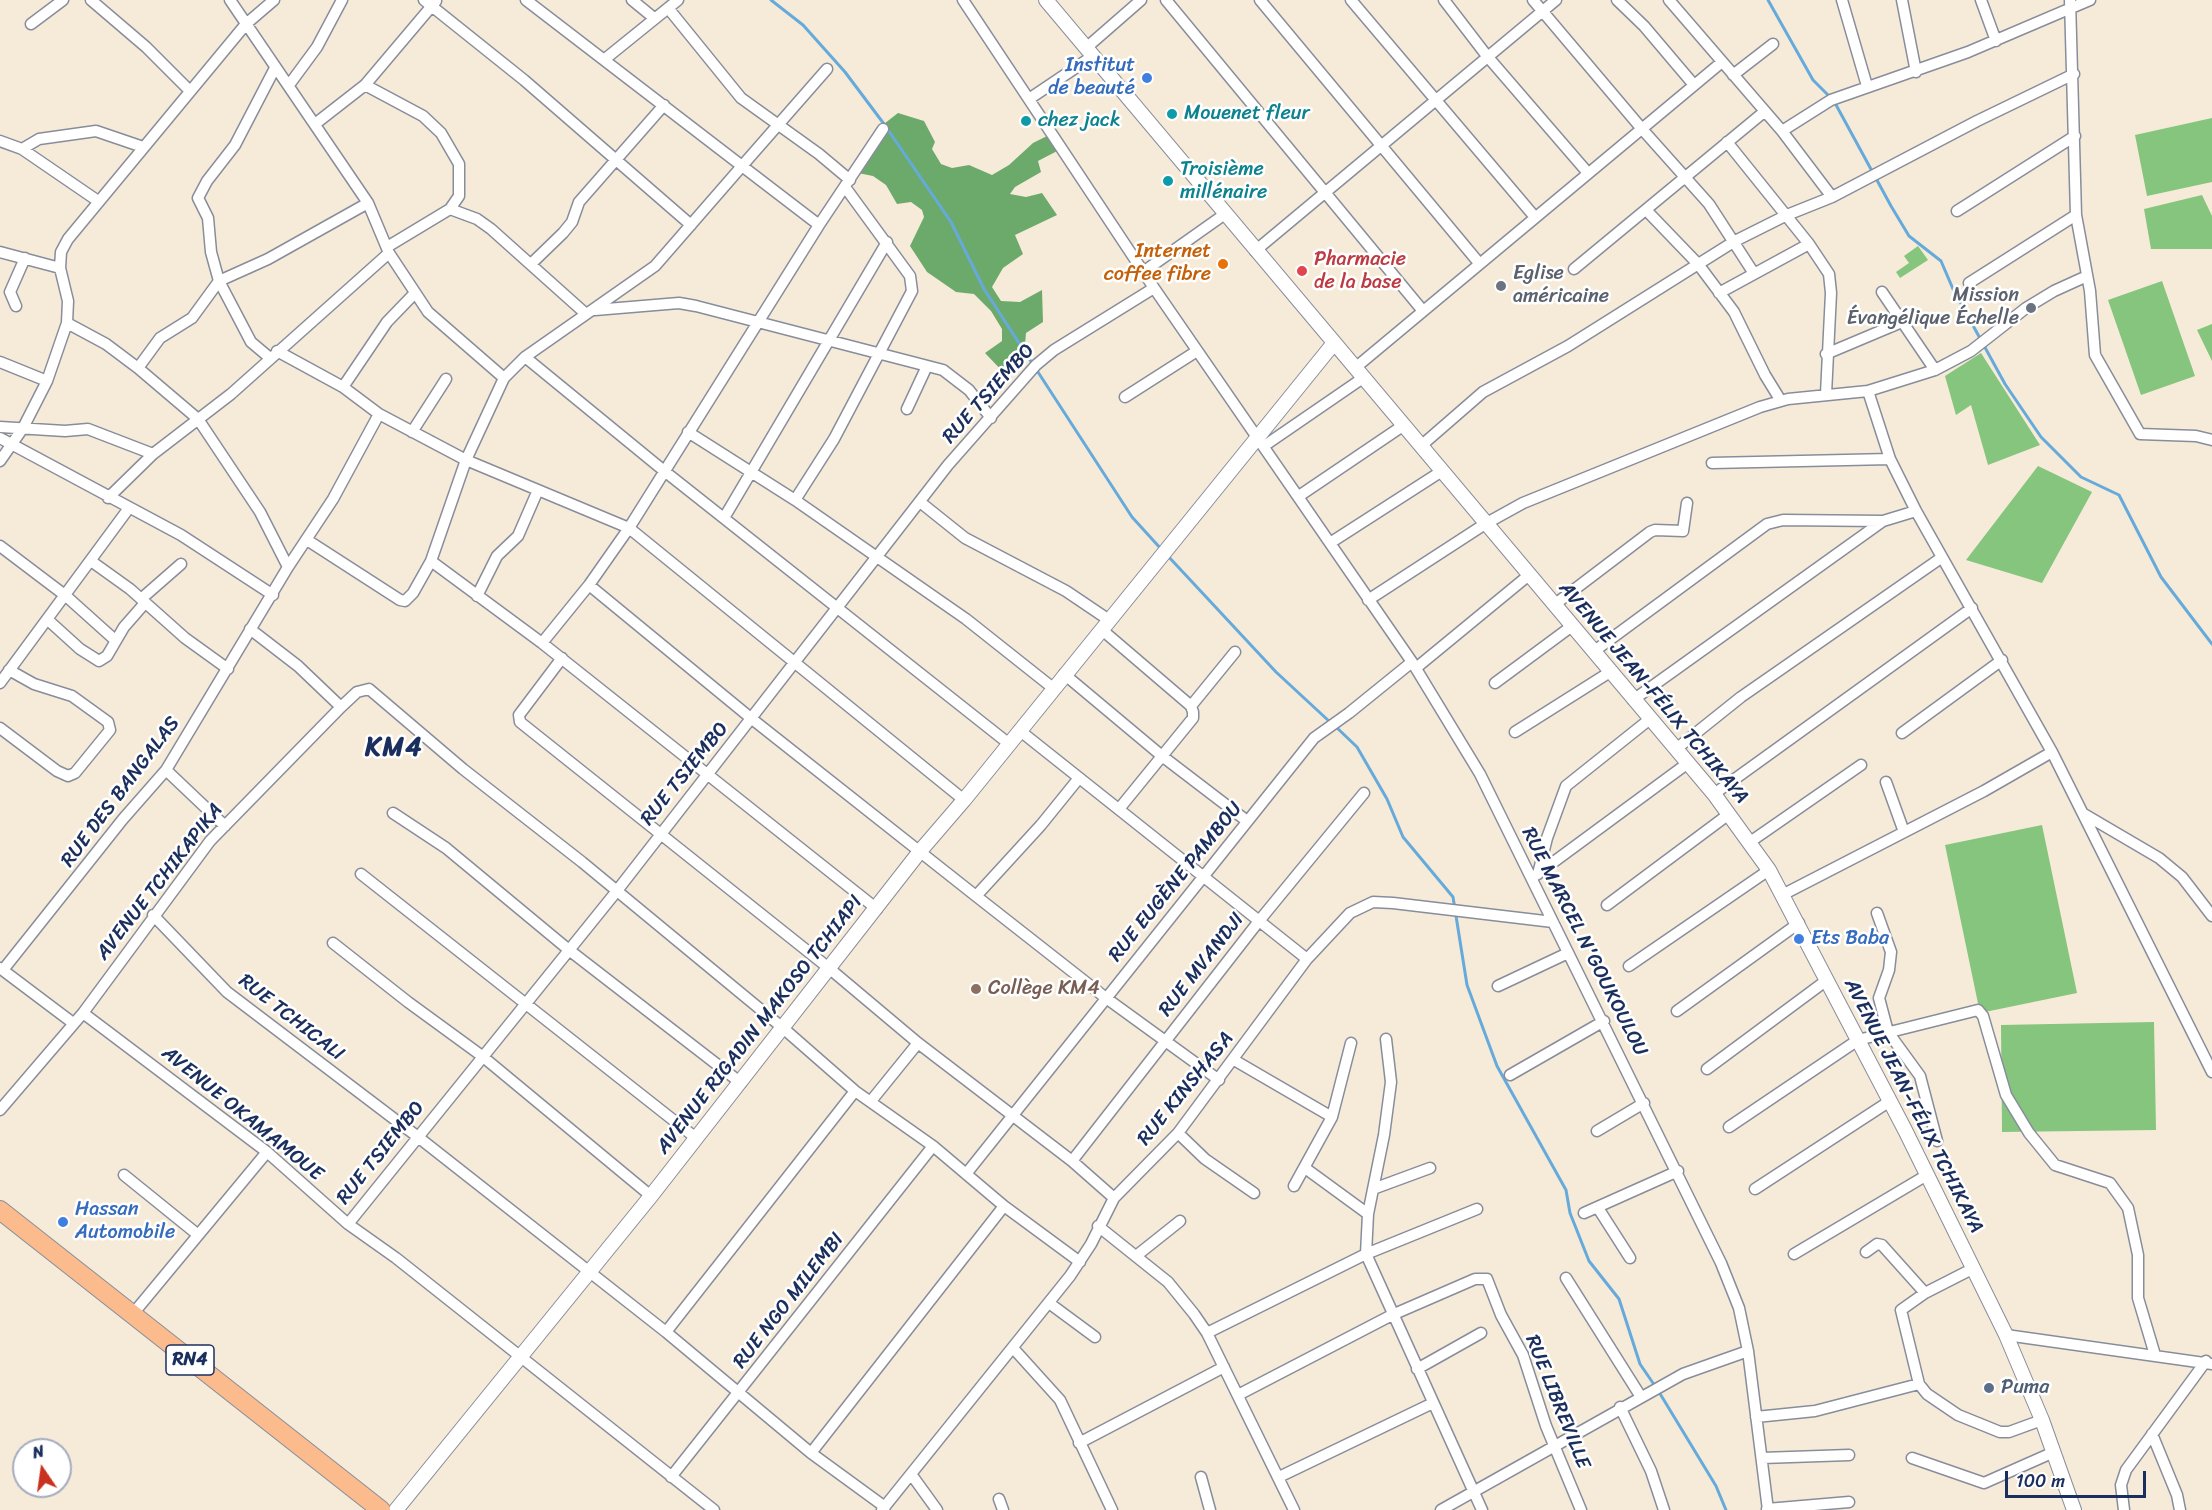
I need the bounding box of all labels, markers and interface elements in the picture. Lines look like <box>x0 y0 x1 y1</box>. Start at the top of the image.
place label: Institut de beauté <box>1048 54 1135 101</box>
marker: Institut de beauté <box>1140 71 1154 85</box>
place label: Mouenet fleur <box>1184 102 1310 126</box>
marker: Mouenet fleur <box>1165 107 1179 121</box>
place label: chez jack <box>1038 109 1121 133</box>
marker: chez jack <box>1019 114 1033 128</box>
place label: Troisième millénaire <box>1180 158 1267 205</box>
marker: Troisième millénaire <box>1161 174 1175 188</box>
place label: Internet coffee fibre <box>1104 240 1211 287</box>
place label: Pharmacie de la base <box>1314 248 1406 295</box>
marker: Internet coffee fibre <box>1216 257 1230 271</box>
place label: Eglise américaine <box>1513 262 1609 309</box>
marker: Pharmacie de la base <box>1295 264 1309 278</box>
marker: Eglise américaine <box>1494 279 1508 293</box>
place label: Mission Évangélique Échelle <box>1847 284 2019 331</box>
marker: Mission Évangélique Échelle <box>2024 301 2038 315</box>
street label: RUE TSIEMBO <box>938 339 1040 449</box>
street label: AVENUE JEAN-FÉLIX TCHIKAYA <box>1553 577 1753 809</box>
street label: RUE DES BANGALAS <box>56 712 186 872</box>
street label: RUE TSIEMBO <box>636 717 734 831</box>
district label: KM4 <box>365 732 423 764</box>
street label: RUE EUGÈNE PAMBOU <box>1104 797 1248 967</box>
street label: AVENUE TCHIKAPIKA <box>91 799 229 965</box>
street label: RUE MARCEL N'GOUKOULOU <box>1516 824 1652 1060</box>
street label: AVENUE RIGADIN MAKOSO TCHIAPI <box>652 891 868 1159</box>
street label: RUE MVANDJI <box>1154 909 1250 1021</box>
place label: Ets Baba <box>1811 927 1889 951</box>
marker: Ets Baba <box>1792 932 1806 946</box>
street label: RUE TCHICALI <box>233 969 349 1067</box>
street label: AVENUE JEAN-FÉLIX TCHIKAYA <box>1838 975 1988 1237</box>
place label: Collège KM4 <box>988 977 1100 1001</box>
marker: Collège KM4 <box>969 982 983 996</box>
street label: RUE KINSHASA <box>1133 1027 1239 1151</box>
street label: AVENUE OKAMAMOUE <box>156 1042 328 1186</box>
street label: RUE TSIEMBO <box>332 1096 430 1210</box>
place label: Hassan Automobile <box>75 1198 175 1245</box>
marker: Hassan Automobile <box>56 1215 70 1229</box>
street label: RUE NGO MILEMBI <box>729 1228 849 1374</box>
street label: RUE LIBREVILLE <box>1519 1332 1595 1472</box>
road number: RN4 <box>166 1345 214 1375</box>
place label: Puma <box>2001 1376 2049 1400</box>
marker: Puma <box>1982 1381 1996 1395</box>
text: N <box>30 1437 47 1467</box>
north arrow <box>12 1438 72 1498</box>
scale bar <box>2008 1459 2149 1497</box>
text: 100 m <box>2016 1465 2065 1497</box>

